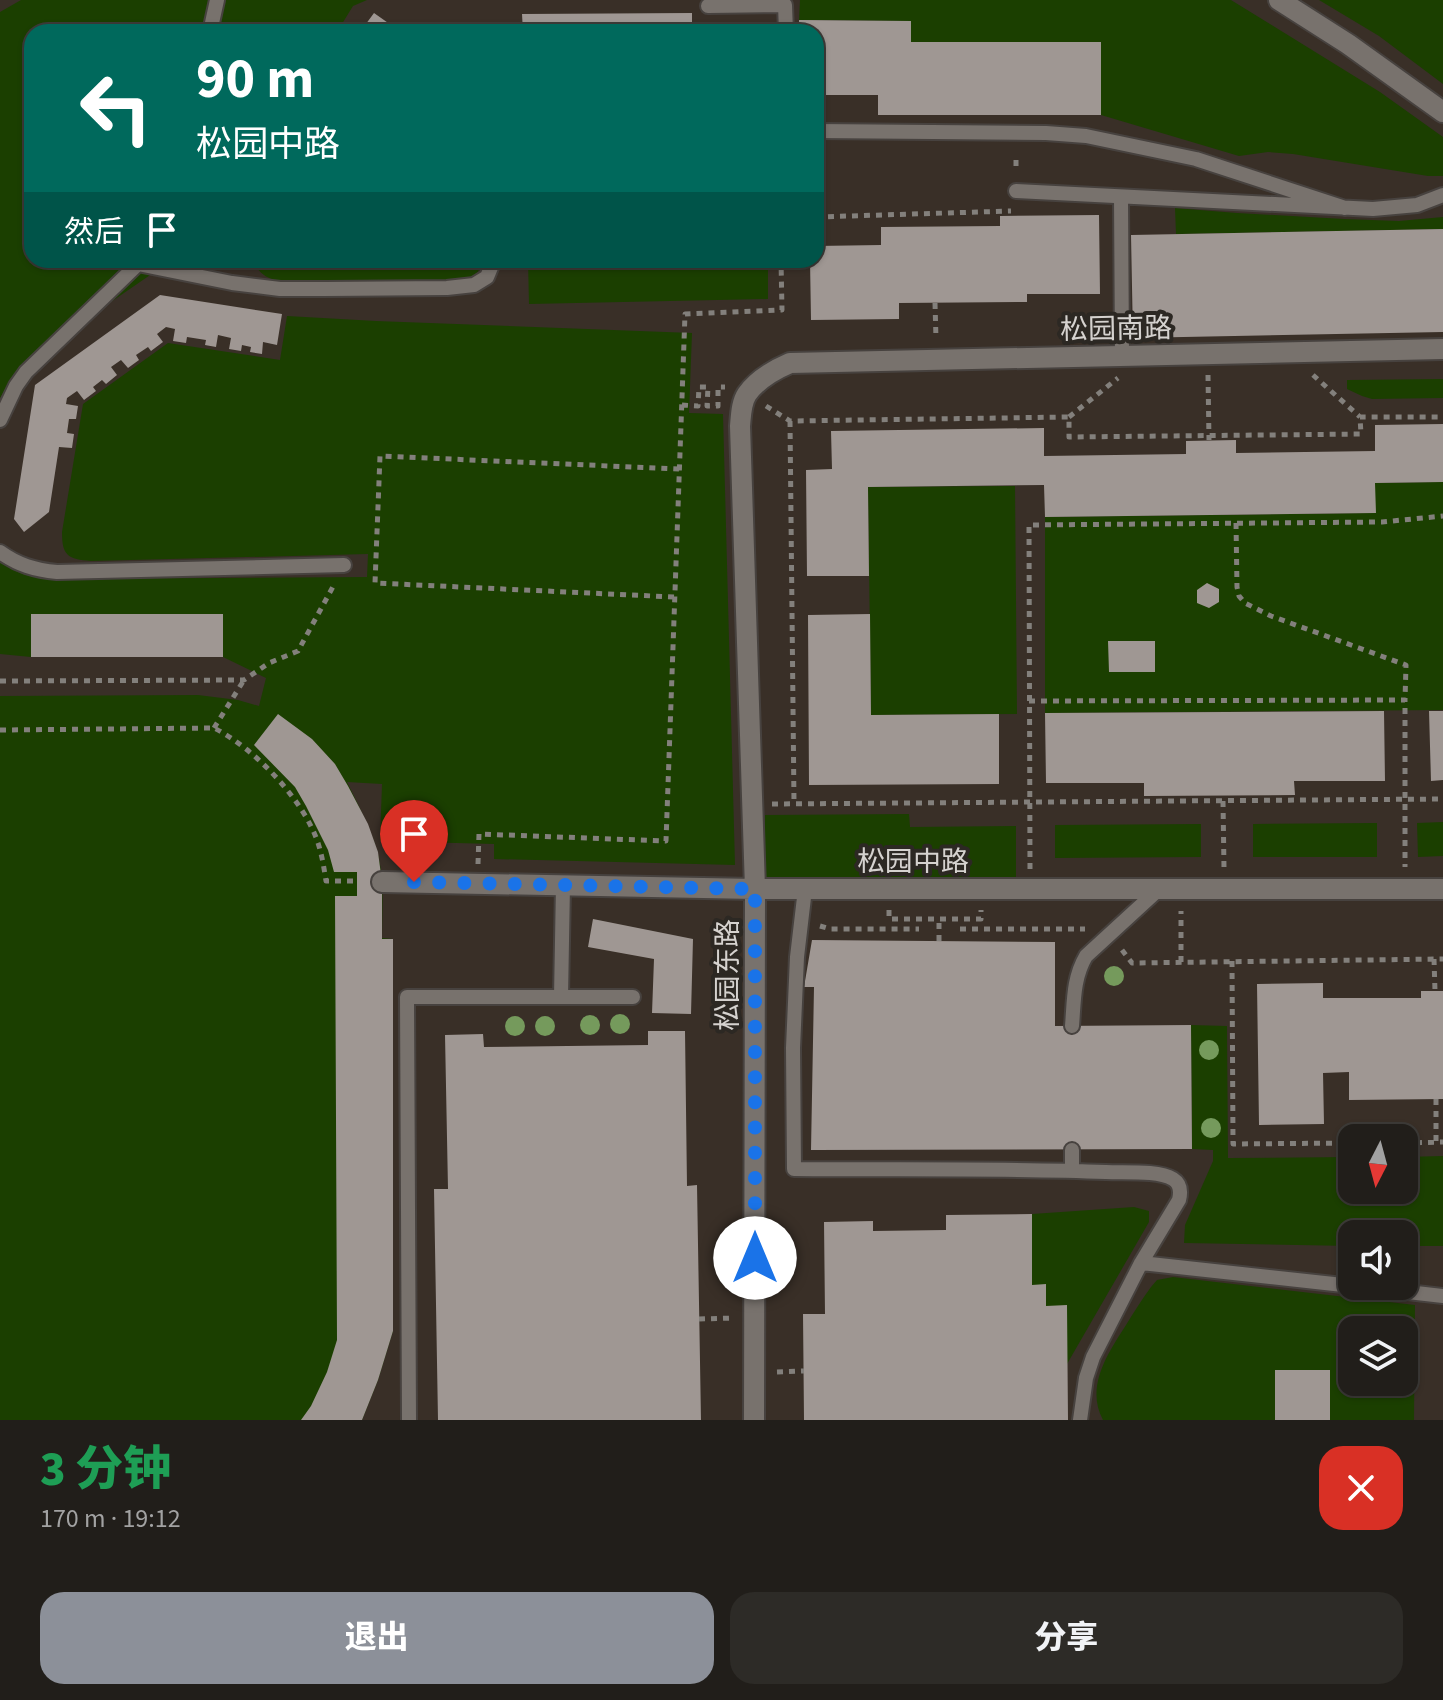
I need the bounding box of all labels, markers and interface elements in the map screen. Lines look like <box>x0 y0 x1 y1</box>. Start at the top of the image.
text: 90 m <box>196 40 314 119</box>
icon: left <box>64 56 168 160</box>
text: 松园中路 <box>196 119 340 170</box>
icon: arrive <box>140 208 184 252</box>
text: 然后 <box>64 211 124 254</box>
street label: 松园南路 <box>1060 308 1172 350</box>
pin <box>380 800 448 882</box>
icon: arrive <box>392 812 436 856</box>
street label: 松园中路 <box>857 842 969 882</box>
street label: 松园东路 <box>708 919 748 1031</box>
north arrow <box>1338 1124 1418 1204</box>
map controls <box>1338 1124 1418 1396</box>
position arrow <box>713 1216 797 1300</box>
button: sound <box>1338 1220 1418 1300</box>
button: layers <box>1338 1316 1418 1396</box>
text: 3 分钟 <box>40 1436 171 1504</box>
button: close <box>1319 1446 1403 1530</box>
text: 170 m · 19:12 <box>40 1500 181 1537</box>
button: 退出 <box>40 1592 714 1684</box>
button: 分享 <box>730 1592 1403 1684</box>

